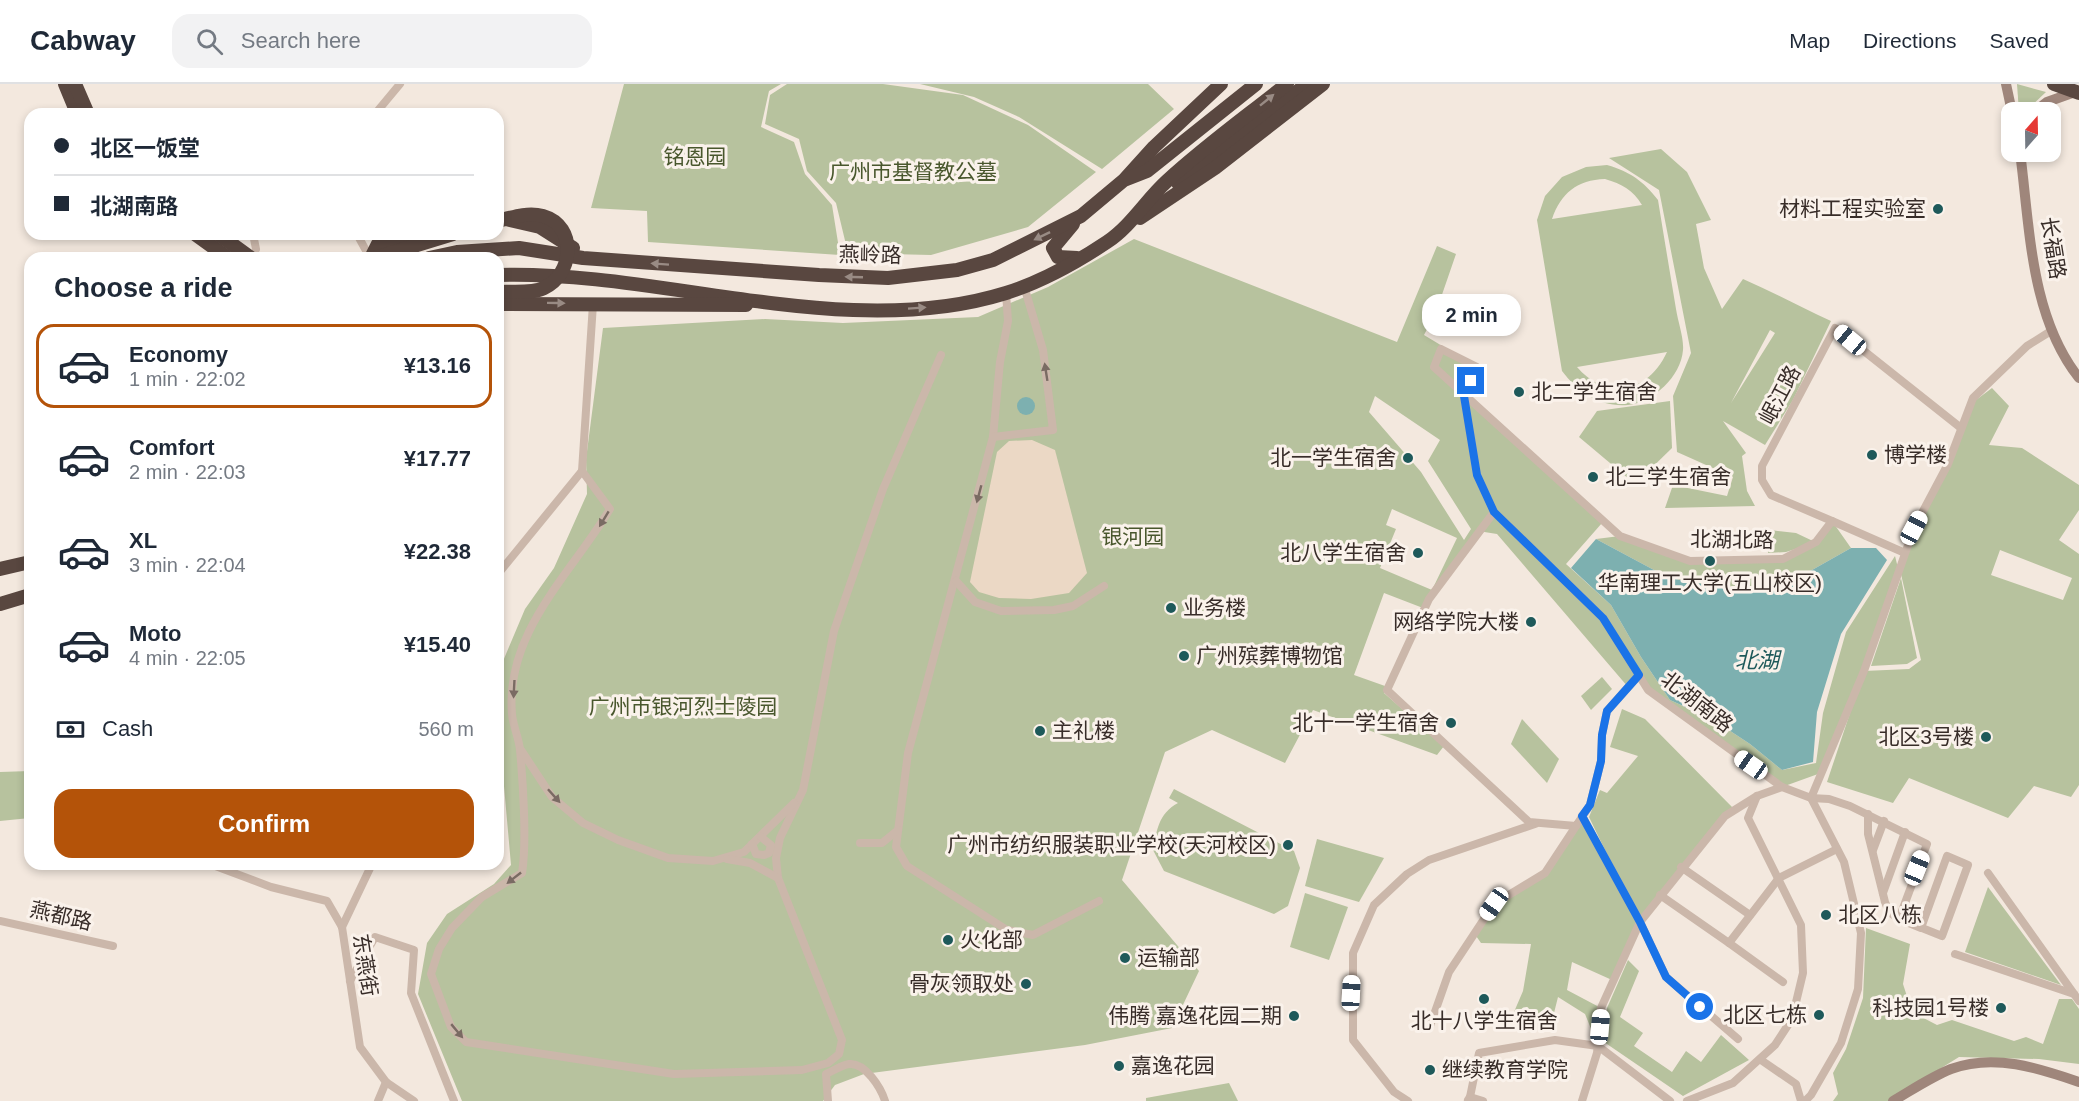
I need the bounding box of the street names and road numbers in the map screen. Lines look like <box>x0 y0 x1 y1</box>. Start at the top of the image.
street label: 长福路 <box>2037 215 2070 281</box>
street label: 燕岭路 <box>838 242 902 267</box>
street label: 岷江路 <box>1755 362 1805 428</box>
street label: 北湖北路 <box>1690 527 1774 552</box>
street label: 北湖南路 <box>1657 667 1737 737</box>
street label: 燕都路 <box>28 897 94 934</box>
street label: 东燕街 <box>349 932 382 998</box>

